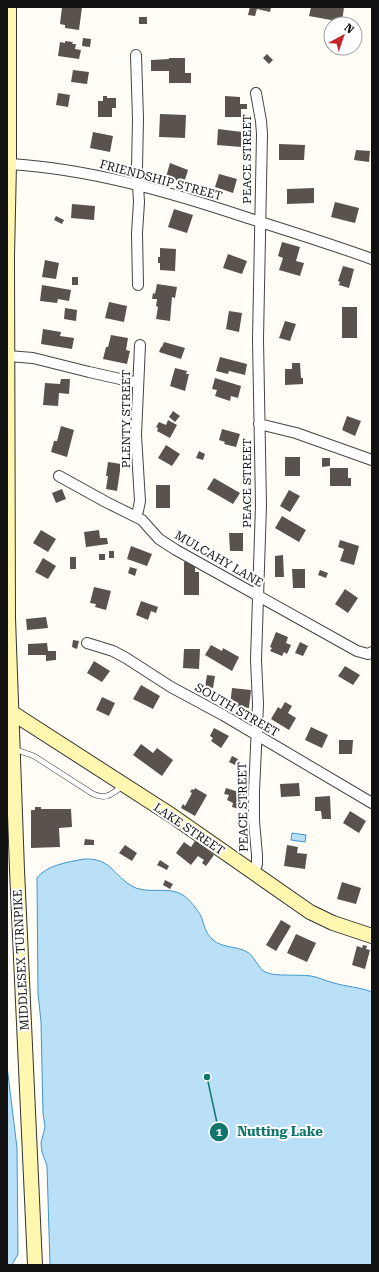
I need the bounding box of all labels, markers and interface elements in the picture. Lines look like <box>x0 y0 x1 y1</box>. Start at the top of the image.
north arrow <box>323 16 363 56</box>
text: N <box>342 21 357 37</box>
street label: PEACE STREET <box>240 114 254 204</box>
street label: FRIENDSHIP STREET <box>98 157 224 203</box>
street label: PLENTY STREET <box>119 370 133 468</box>
street label: PEACE STREET <box>240 438 254 528</box>
street label: MULCAHY LANE <box>172 528 266 590</box>
street label: SOUTH STREET <box>193 680 281 740</box>
street label: PEACE STREET <box>235 762 251 852</box>
street label: LAKE STREET <box>151 800 227 858</box>
street label: MIDDLESEX TURNPIKE <box>10 889 32 1031</box>
callout: Nutting Lake <box>209 1119 331 1144</box>
text: Nutting Lake <box>237 1124 323 1139</box>
text: 1 <box>216 1125 223 1139</box>

